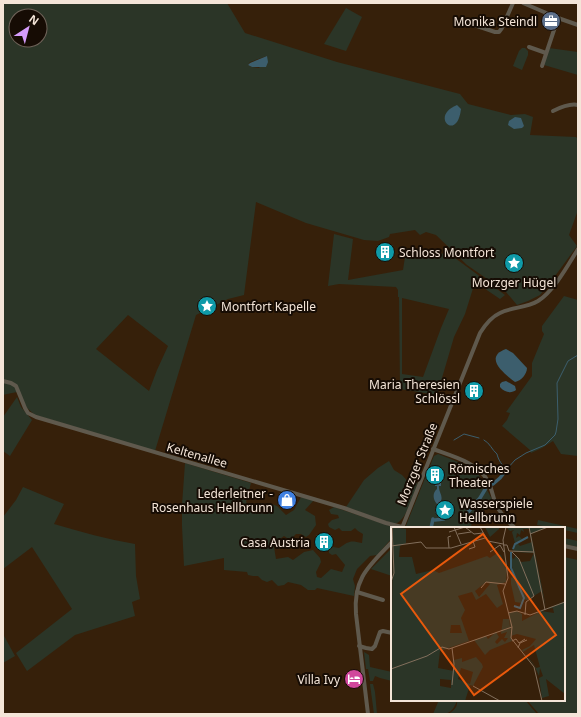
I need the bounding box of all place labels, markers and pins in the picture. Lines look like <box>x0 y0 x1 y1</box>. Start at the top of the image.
office icon: Monika Steindl <box>540 10 562 32</box>
place label: Monika Steindl <box>453 13 537 30</box>
building icon: Schloss Montfort <box>374 241 396 263</box>
place label: Schloss Montfort <box>399 244 495 261</box>
place icon: Morzger Hügel <box>503 252 525 274</box>
place label: Morzger Hügel <box>472 274 556 291</box>
place icon: Montfort Kapelle <box>196 295 218 317</box>
place label: Montfort Kapelle <box>221 298 316 315</box>
place label: Maria Theresien Schlössl <box>369 376 460 407</box>
building icon: Maria Theresien Schlössl <box>463 380 485 402</box>
place label: Römisches Theater <box>449 460 510 491</box>
building icon: Römisches Theater <box>424 464 446 486</box>
place label: Lederleitner - Rosenhaus Hellbrunn <box>151 485 273 516</box>
shop icon: Lederleitner - Rosenhaus Hellbrunn <box>276 489 298 511</box>
place label: Wasserspiele Hellbrunn <box>459 495 533 526</box>
place icon: Wasserspiele Hellbrunn <box>434 499 456 521</box>
building icon: Casa Austria <box>313 531 335 553</box>
place label: Casa Austria <box>240 534 310 551</box>
hotel icon: Villa Ivy <box>343 668 365 690</box>
place label: Villa Ivy <box>297 671 341 688</box>

